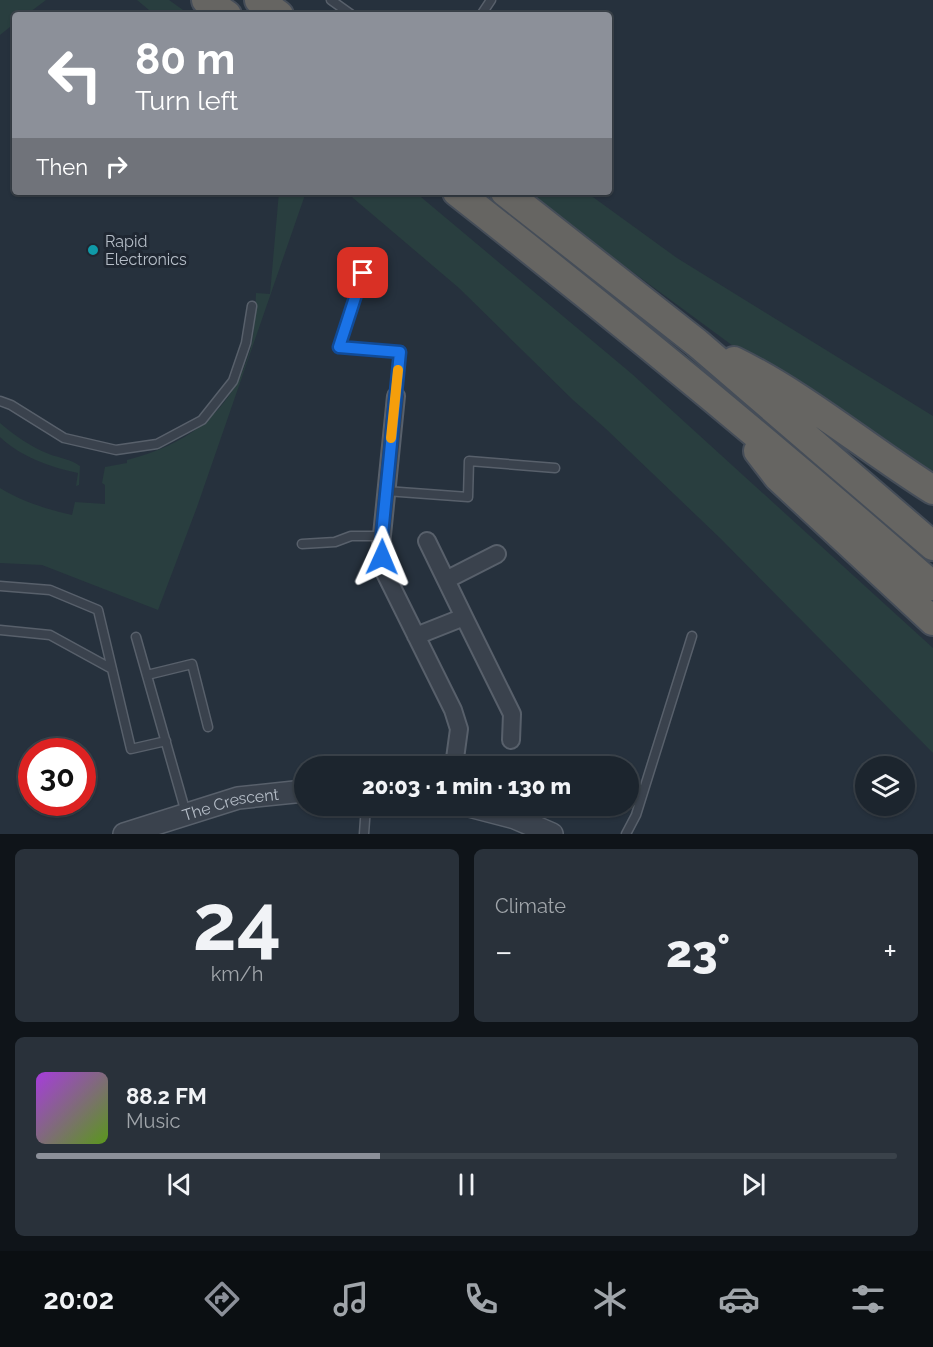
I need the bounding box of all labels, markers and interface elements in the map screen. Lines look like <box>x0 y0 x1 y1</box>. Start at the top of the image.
text: 80 m <box>135 35 235 84</box>
icon: left <box>36 36 114 114</box>
text: Turn left <box>135 85 238 116</box>
icon: right <box>100 150 133 183</box>
text: Then <box>36 154 88 180</box>
place label: Rapid Electronics <box>105 232 187 269</box>
marker: Rapid Electronics <box>86 243 100 257</box>
pin <box>337 247 388 298</box>
icon: arrive <box>346 256 379 289</box>
position arrow <box>350 525 414 589</box>
speed limit sign: 30 <box>18 738 96 816</box>
map controls <box>855 756 915 816</box>
button: layers <box>855 756 915 816</box>
text: 20:03 · 1 min · 130 m <box>362 773 571 799</box>
street label: The Crescent <box>180 785 280 825</box>
text: 24 <box>193 877 281 968</box>
text: Climate <box>495 894 566 918</box>
text: 23° <box>666 925 730 978</box>
text: − <box>495 932 513 971</box>
text: + <box>883 932 897 971</box>
text: km/h <box>211 962 263 986</box>
text: 88.2 FM <box>126 1083 207 1109</box>
text: Music <box>126 1109 180 1133</box>
icon: previous <box>163 1168 196 1201</box>
icon: pause <box>450 1168 483 1201</box>
icon: next <box>737 1168 770 1201</box>
icon: directions <box>201 1278 243 1320</box>
icon: music <box>330 1278 372 1320</box>
icon: phone <box>460 1278 502 1320</box>
icon: climate <box>589 1278 631 1320</box>
icon: car <box>718 1278 760 1320</box>
icon: filters <box>847 1278 889 1320</box>
text: 20:02 <box>44 1284 114 1315</box>

